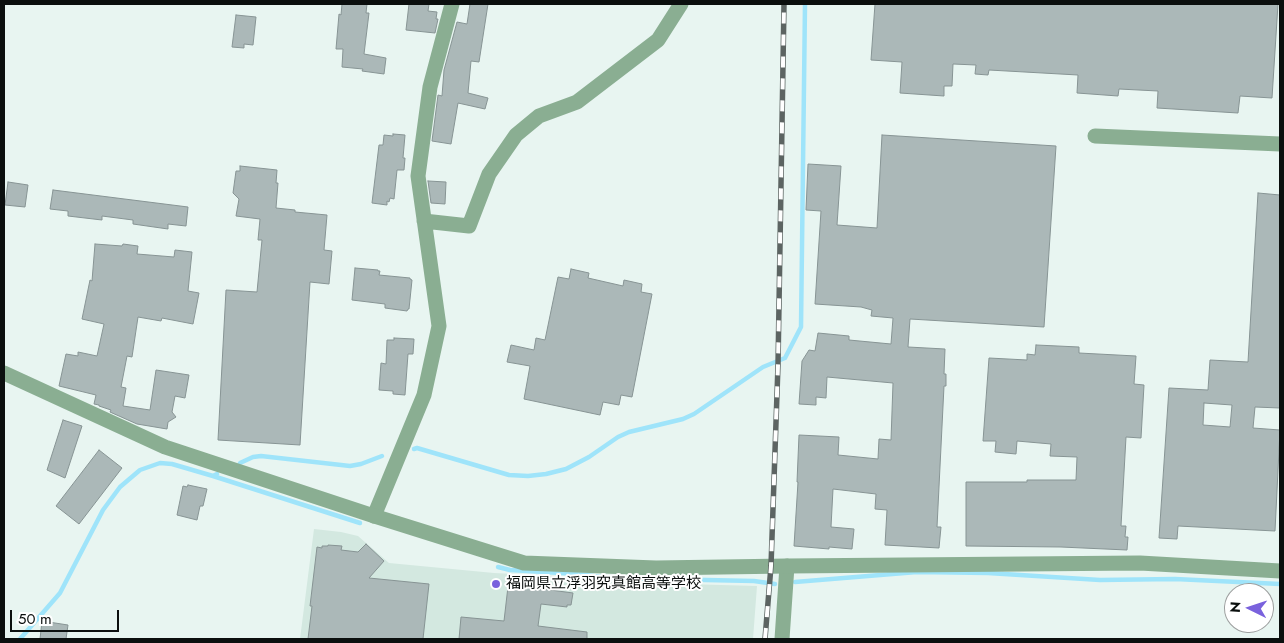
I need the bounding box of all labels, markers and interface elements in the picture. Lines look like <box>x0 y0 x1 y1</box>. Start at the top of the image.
place label: 福岡県立浮羽究真館高等学校 <box>506 575 701 593</box>
marker: 福岡県立浮羽究真館高等学校 <box>490 578 502 590</box>
north arrow <box>1224 583 1274 633</box>
scale bar <box>12 600 121 632</box>
text: N <box>1225 601 1245 613</box>
text: 50 m <box>18 608 52 630</box>

